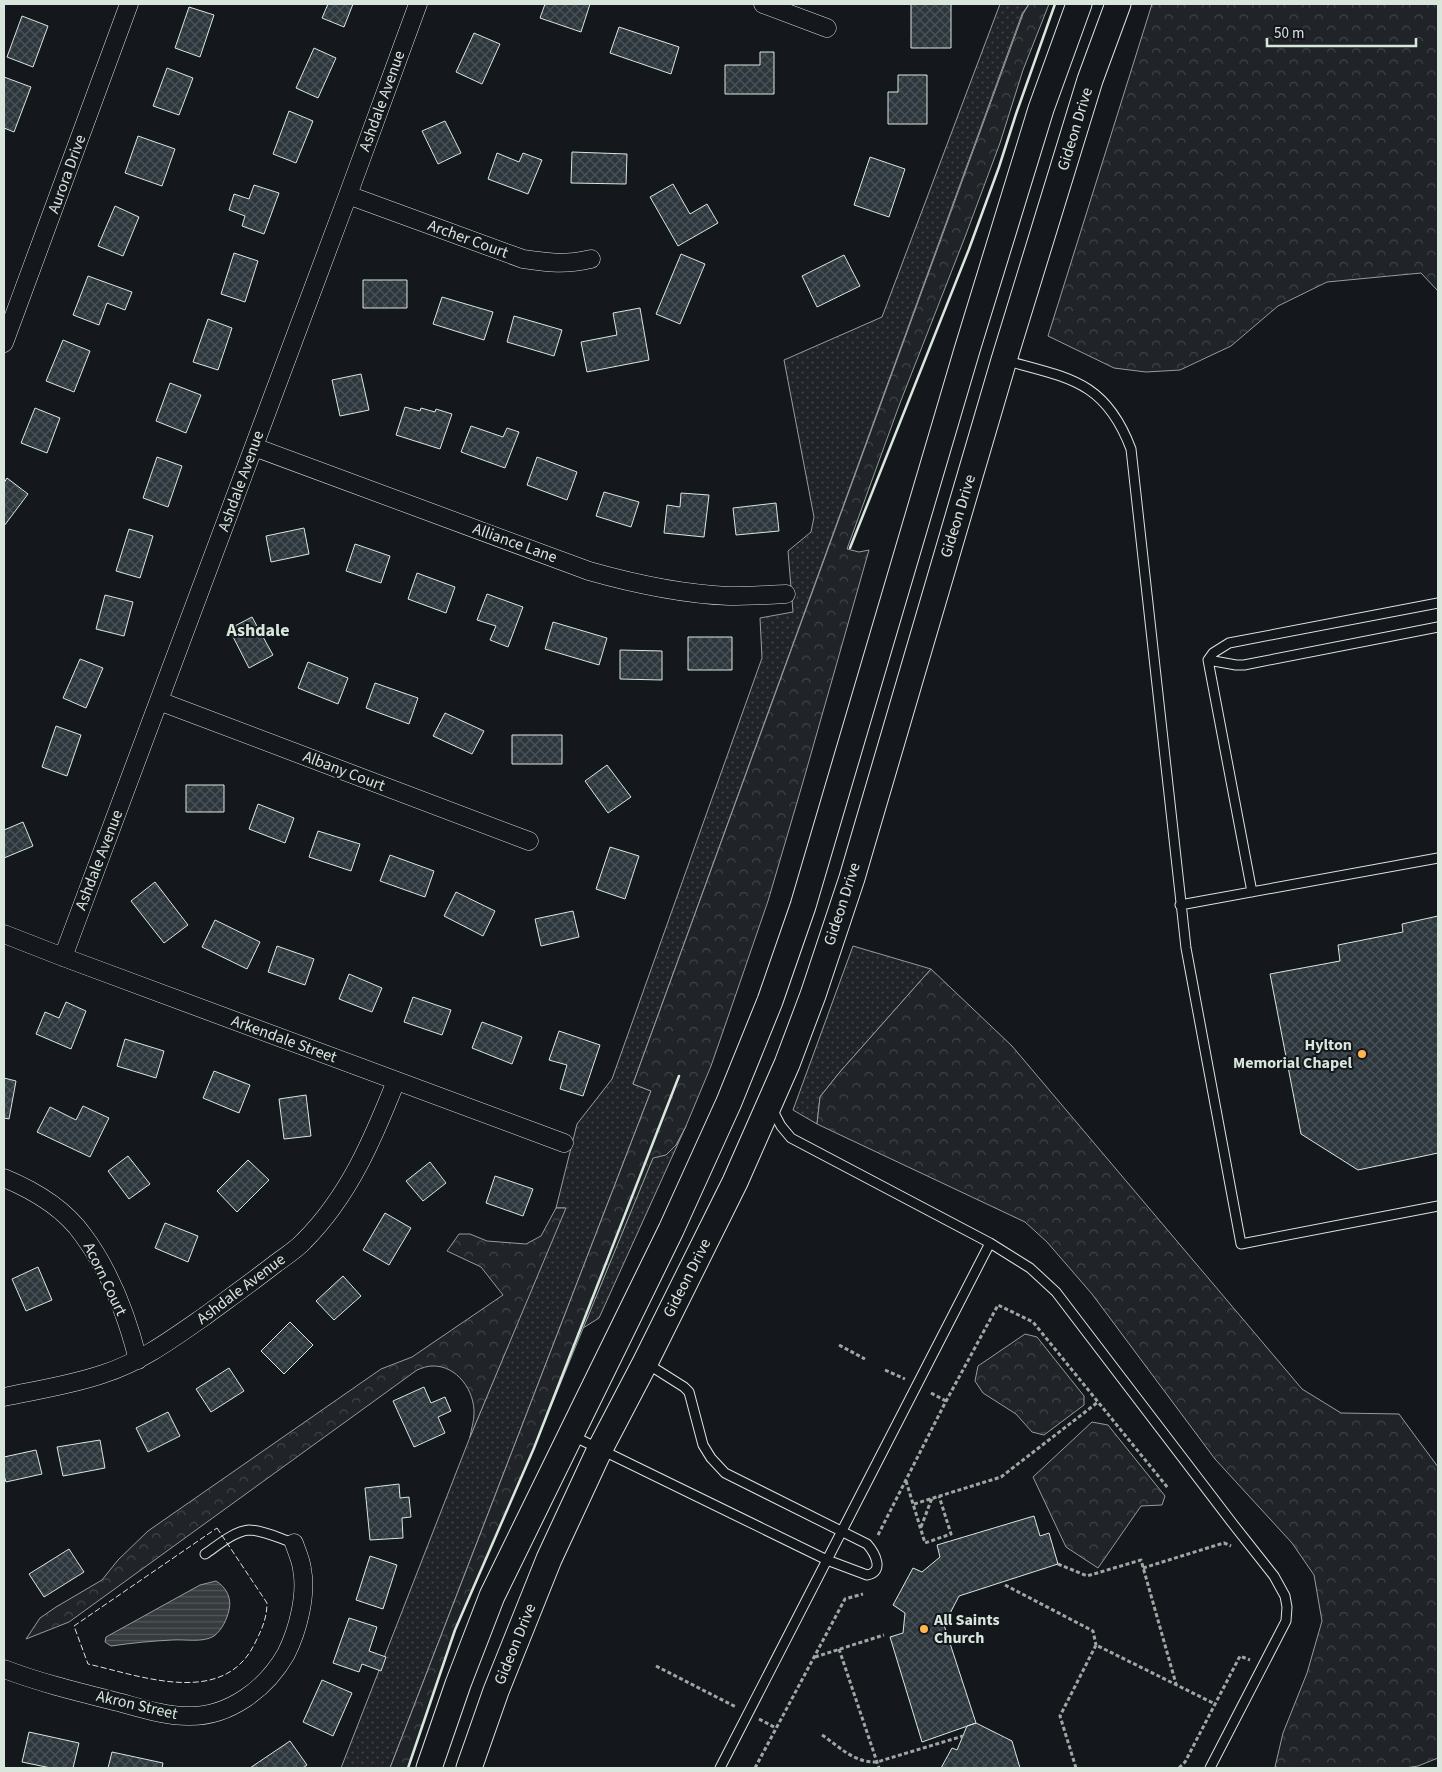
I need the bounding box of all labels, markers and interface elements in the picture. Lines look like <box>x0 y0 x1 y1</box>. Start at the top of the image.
scale bar <box>1267 15 1416 47</box>
text: 50 m <box>1274 23 1304 44</box>
street label: Ashdale Avenue <box>354 47 410 155</box>
street label: Gideon Drive <box>1052 85 1098 173</box>
street label: Aurora Drive <box>43 131 91 217</box>
street label: Archer Court <box>425 214 512 264</box>
street label: Ashdale Avenue <box>213 427 269 535</box>
street label: Gideon Drive <box>935 472 981 560</box>
street label: Alliance Lane <box>470 518 560 568</box>
district label: Ashdale <box>225 618 290 643</box>
street label: Albany Court <box>300 745 389 797</box>
street label: Ashdale Avenue <box>70 807 128 913</box>
street label: Gideon Drive <box>818 860 866 948</box>
street label: Arkendale Street <box>228 1010 340 1068</box>
place label: Hylton Memorial Chapel <box>1233 1034 1352 1074</box>
marker: Hylton Memorial Chapel <box>1356 1048 1368 1060</box>
street label: Gideon Drive <box>658 1235 716 1321</box>
street label: Acorn Court <box>78 1239 133 1320</box>
street label: Ashdale Avenue <box>192 1248 290 1330</box>
street label: Gideon Drive <box>489 1600 541 1688</box>
place label: All Saints Church <box>933 1609 999 1649</box>
marker: All Saints Church <box>918 1623 930 1635</box>
street label: Akron Street <box>94 1685 180 1725</box>

